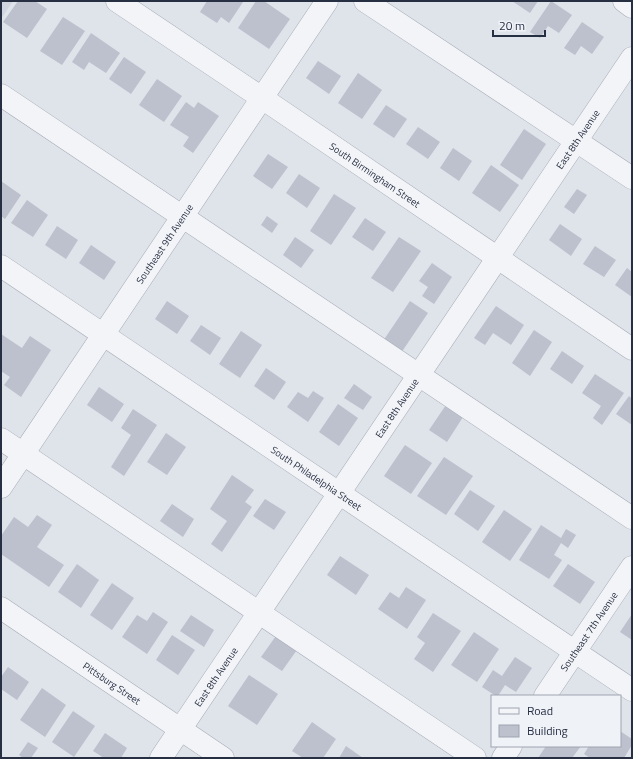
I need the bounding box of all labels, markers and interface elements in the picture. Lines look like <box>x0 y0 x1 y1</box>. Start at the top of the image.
scale bar <box>493 12 545 38</box>
text: 20 m <box>499 16 525 35</box>
street label: East 8th Avenue <box>552 107 603 172</box>
street label: South Birmingham Street <box>326 139 424 212</box>
street label: Southeast 9th Avenue <box>132 201 197 287</box>
street label: East 8th Avenue <box>372 375 422 441</box>
street label: South Philadelphia Street <box>268 442 365 515</box>
street label: Southeast 7th Avenue <box>557 589 621 675</box>
street label: East 8th Avenue <box>191 644 242 710</box>
street label: Pittsburg Street <box>80 658 144 709</box>
legend <box>491 695 621 747</box>
text: Road <box>527 701 553 720</box>
text: Building <box>527 721 568 740</box>

